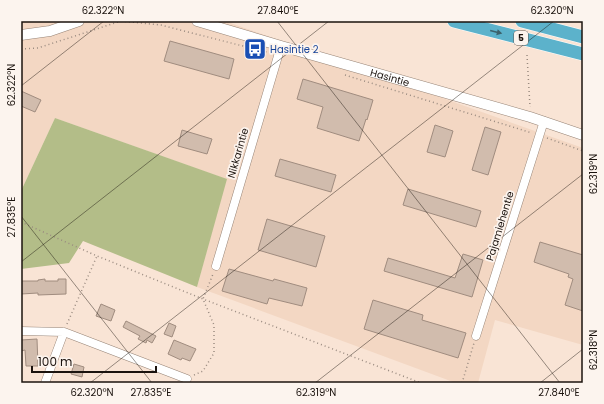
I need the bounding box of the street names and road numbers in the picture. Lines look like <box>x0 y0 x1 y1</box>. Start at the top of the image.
road number: 5 <box>514 31 528 45</box>
street label: Hasintie <box>369 64 411 90</box>
street label: Nikkarintie <box>224 126 252 180</box>
street label: Pajamiehentie <box>482 189 518 263</box>

